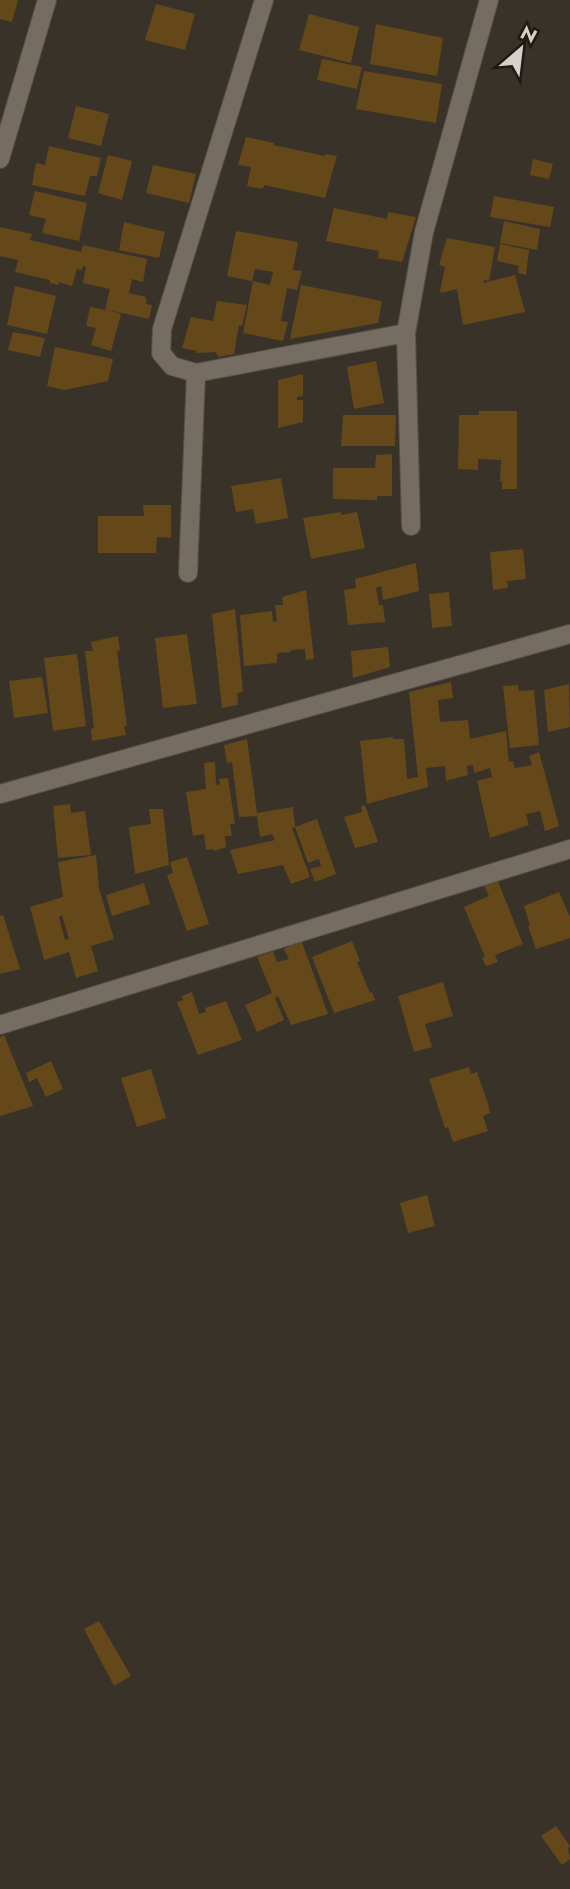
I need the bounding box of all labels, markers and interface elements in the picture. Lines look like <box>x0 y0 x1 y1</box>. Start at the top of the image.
north arrow <box>486 14 556 84</box>
text: N <box>516 19 542 50</box>

